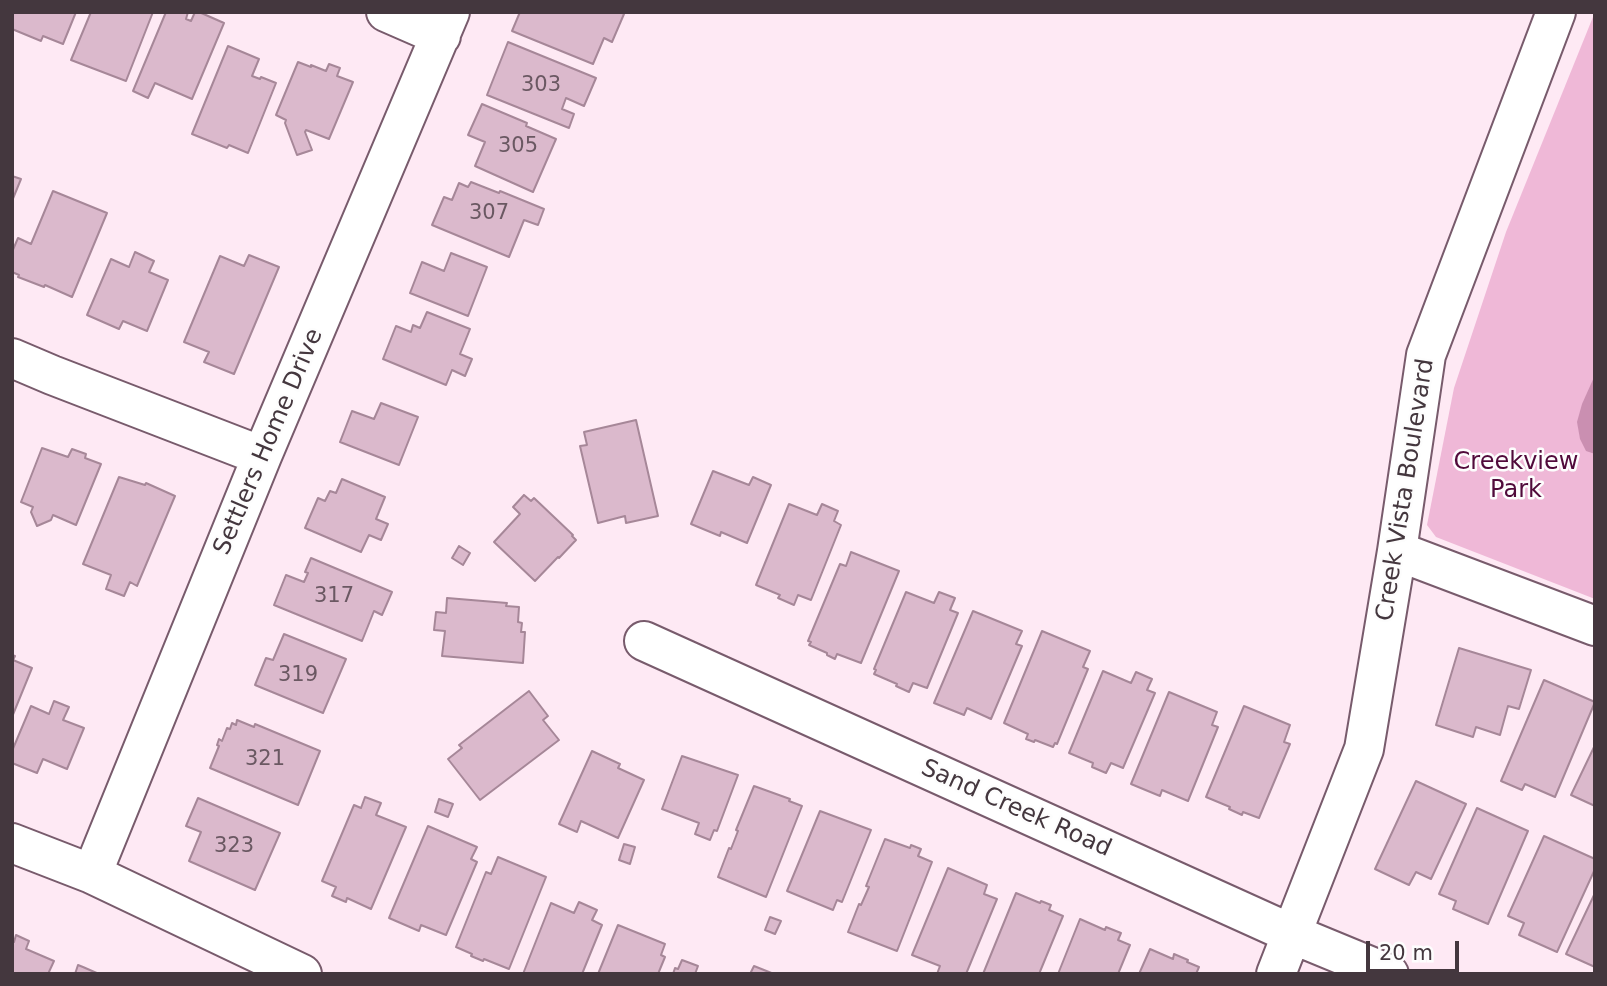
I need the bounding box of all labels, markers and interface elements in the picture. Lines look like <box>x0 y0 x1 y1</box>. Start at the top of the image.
house number: 303 <box>521 73 561 99</box>
house number: 305 <box>498 134 538 160</box>
house number: 307 <box>469 201 509 227</box>
street label: Settlers Home Drive <box>208 325 330 559</box>
street label: Creek Vista Boulevard <box>1371 357 1441 623</box>
park label: Creekview Park <box>1454 449 1578 505</box>
house number: 317 <box>314 584 354 610</box>
house number: 319 <box>278 663 318 689</box>
house number: 321 <box>245 747 285 773</box>
street label: Sand Creek Road <box>916 754 1116 864</box>
house number: 323 <box>214 834 254 860</box>
scale bar <box>1369 926 1462 970</box>
text: 20 m <box>1379 941 1433 965</box>

